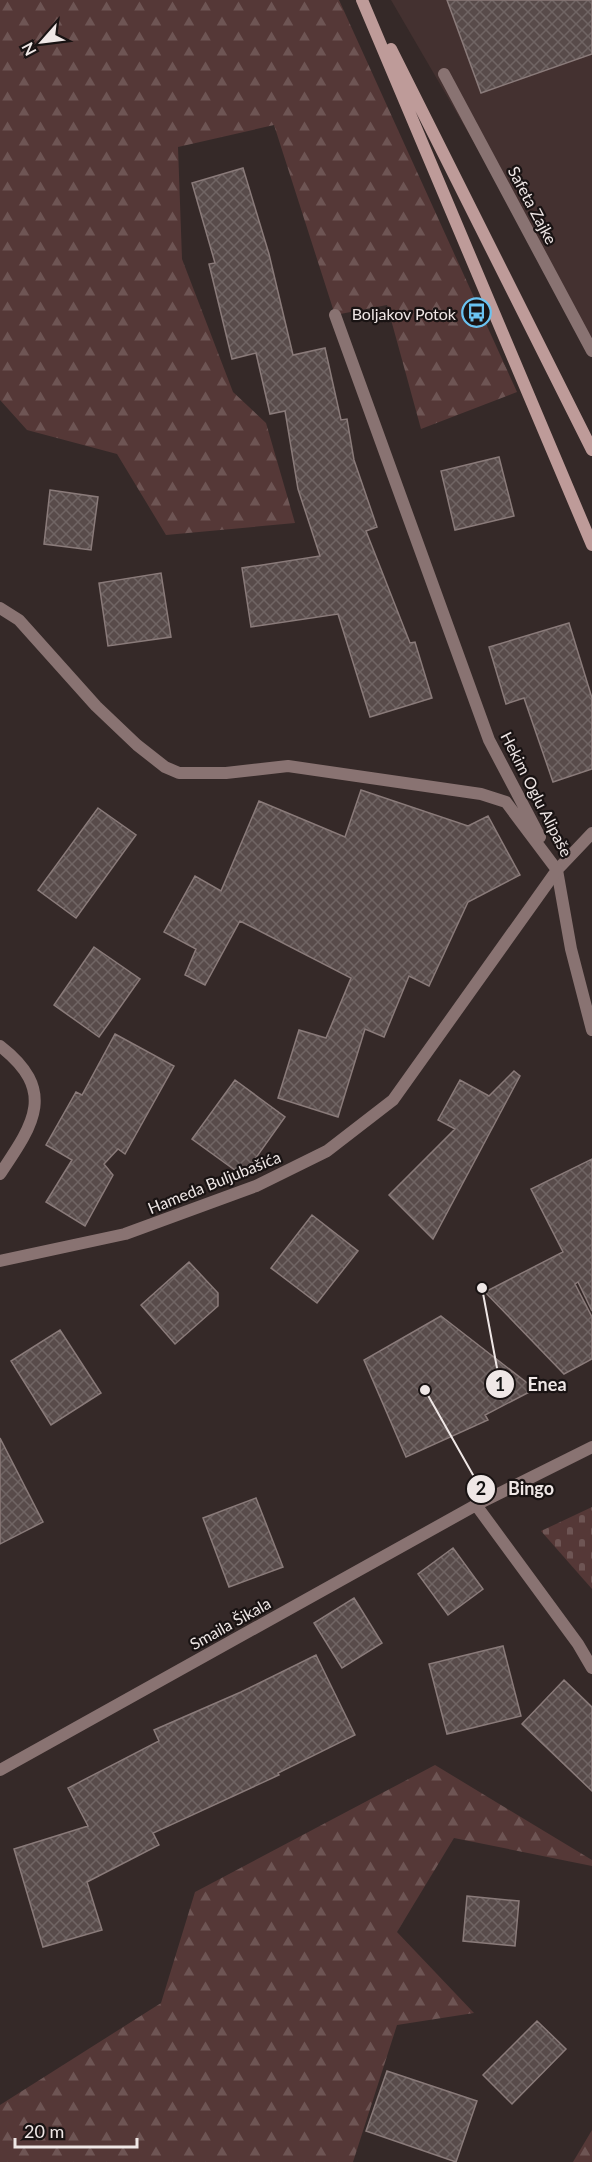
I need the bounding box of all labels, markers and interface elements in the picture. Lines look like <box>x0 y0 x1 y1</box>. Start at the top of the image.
north arrow <box>12 12 72 72</box>
text: N <box>17 39 40 59</box>
street label: Safeta Zajke <box>505 163 561 247</box>
bus stop icon: Boljakov Potok <box>461 297 493 329</box>
place label: Boljakov Potok <box>352 304 457 323</box>
street label: Hekim Oglu Alipaše <box>497 728 577 860</box>
street label: Hameda Buljubašića <box>145 1147 283 1217</box>
callout: Enea <box>485 1366 578 1402</box>
text: 1 <box>495 1373 505 1395</box>
text: Enea <box>527 1373 567 1395</box>
callout: Bingo <box>466 1471 566 1507</box>
text: 2 <box>476 1477 486 1499</box>
text: Bingo <box>508 1477 554 1499</box>
street label: Smaila Šikala <box>186 1593 274 1653</box>
scale bar <box>15 2111 136 2149</box>
text: 20 m <box>24 2120 64 2142</box>

